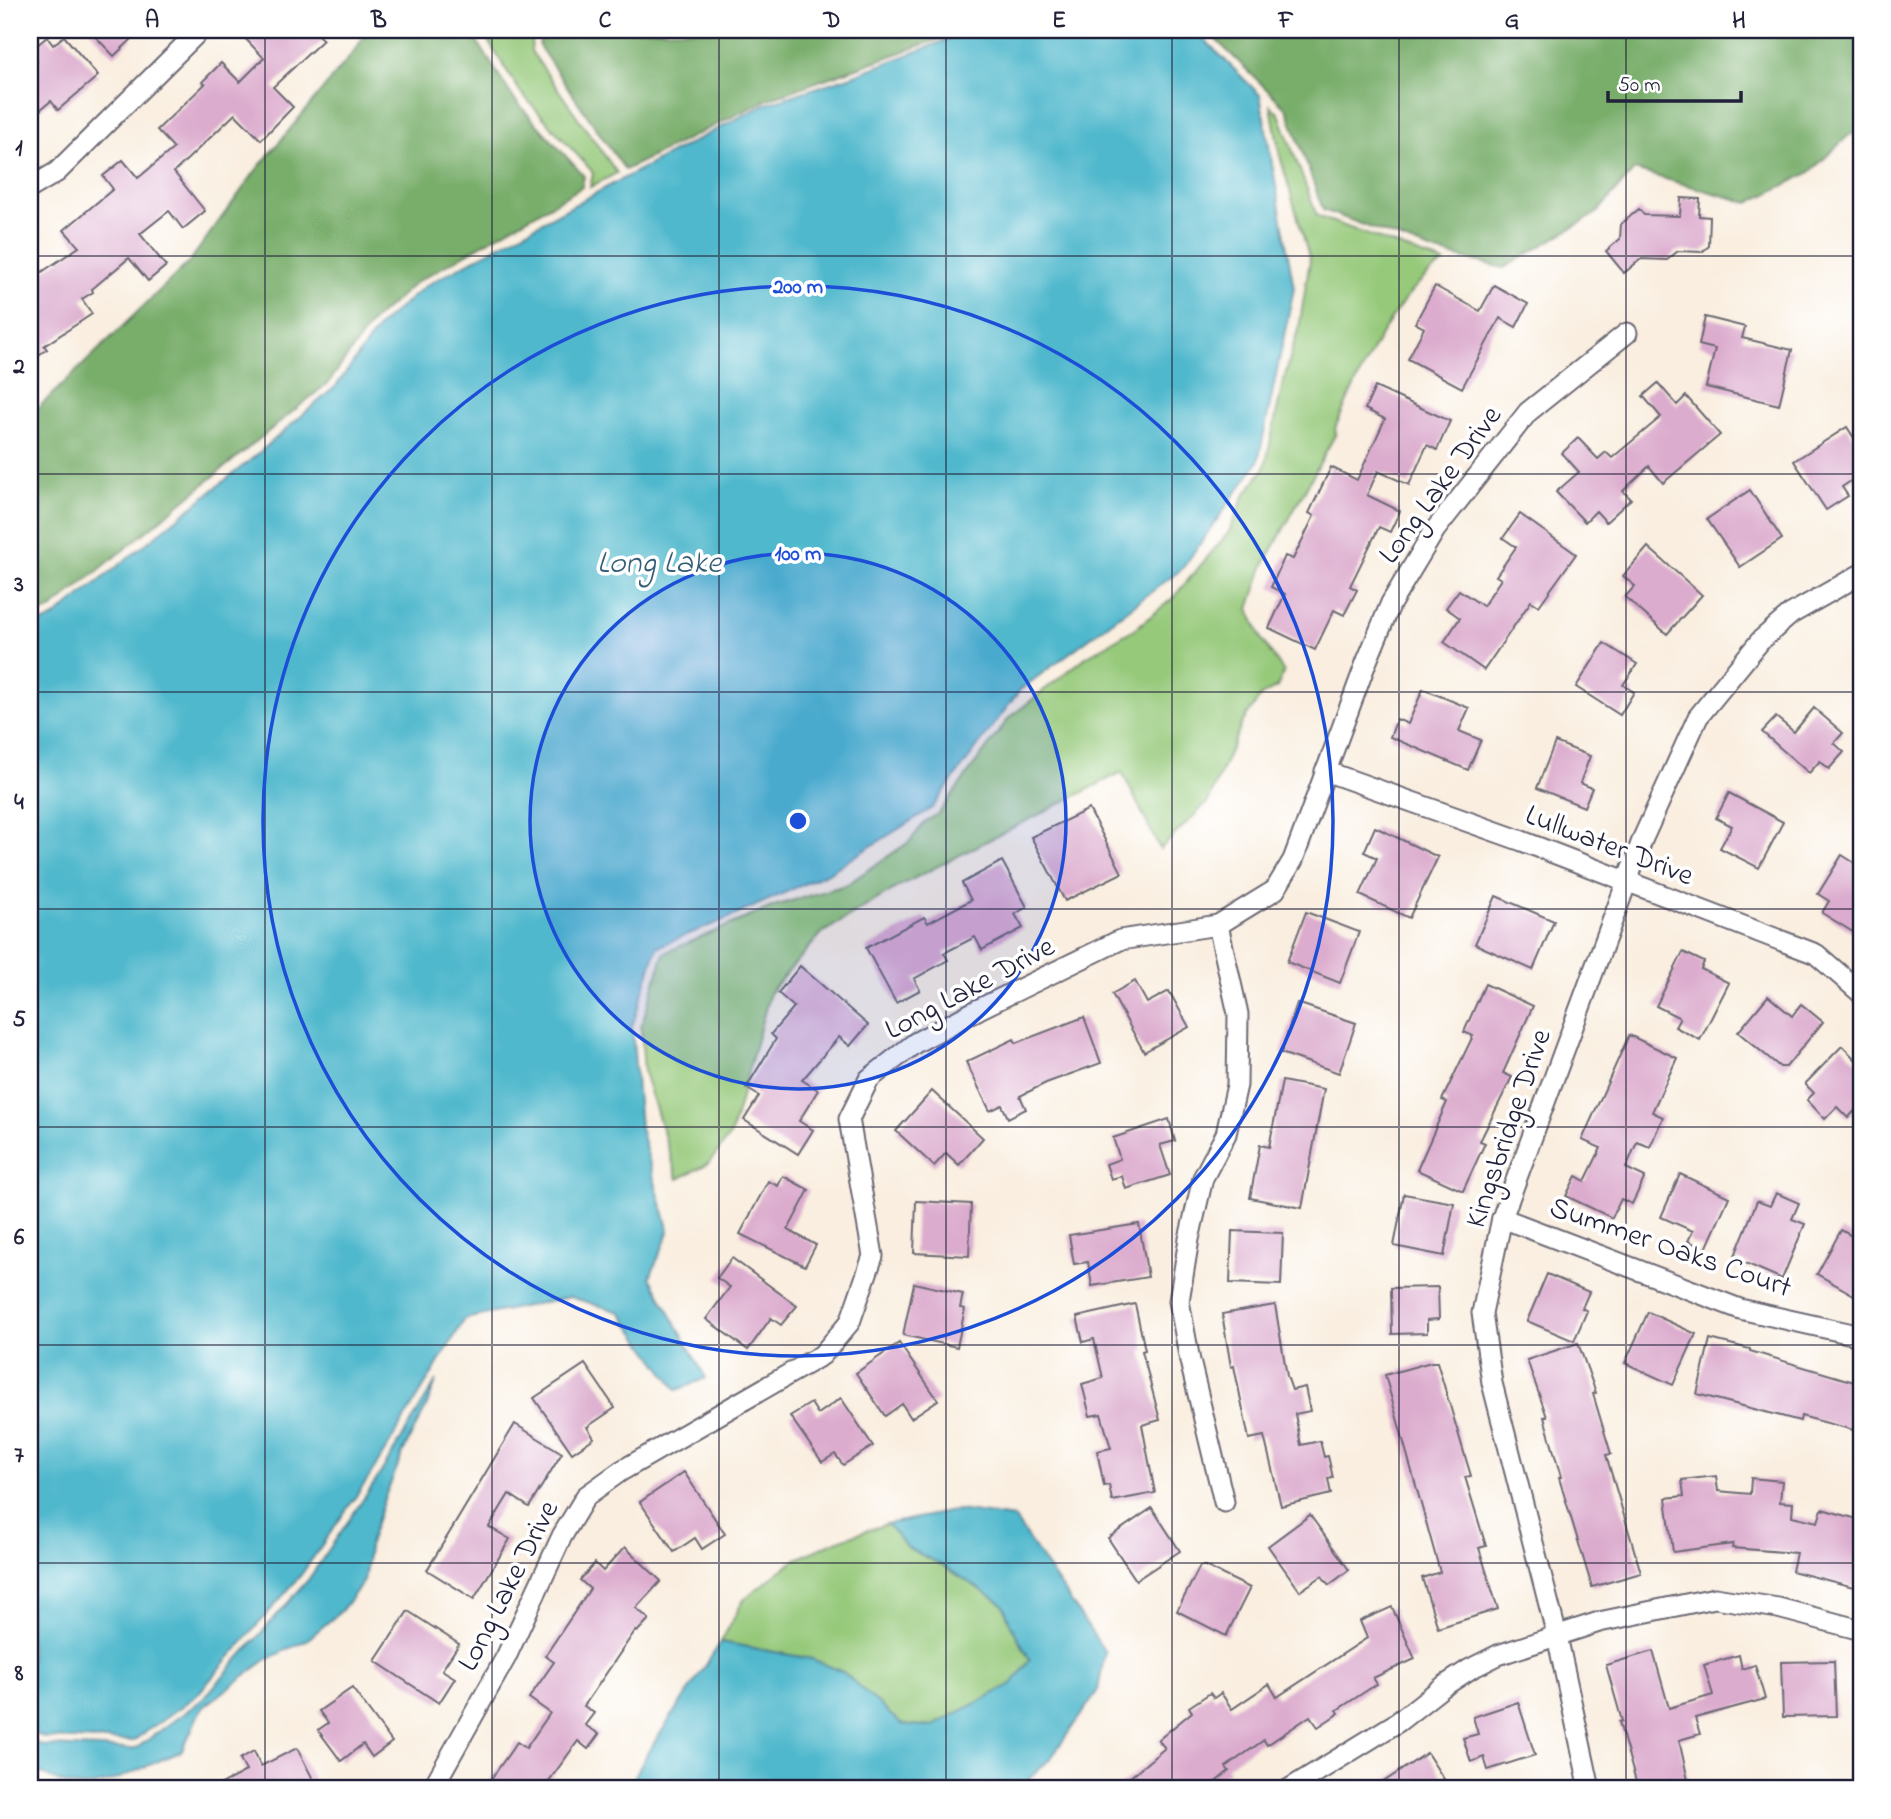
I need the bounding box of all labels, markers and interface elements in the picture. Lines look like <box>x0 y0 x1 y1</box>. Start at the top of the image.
text: A <box>145 5 159 38</box>
text: B <box>370 5 387 38</box>
text: C <box>599 5 612 38</box>
text: D <box>823 5 840 38</box>
text: E <box>1052 5 1066 38</box>
text: F <box>1278 5 1294 38</box>
text: G <box>1505 5 1519 38</box>
text: H <box>1732 5 1746 38</box>
scale bar <box>1608 60 1741 104</box>
text: 50 m <box>1618 71 1661 101</box>
text: 1 <box>15 133 23 166</box>
text: 200 m <box>772 273 823 303</box>
text: 2 <box>12 351 25 384</box>
street label: Long Lake Drive <box>1369 397 1514 574</box>
text: 100 m <box>775 540 821 570</box>
water label: Long Lake <box>597 541 723 588</box>
text: 3 <box>13 569 24 602</box>
text: 4 <box>14 787 24 820</box>
street label: Lullwater Drive <box>1518 795 1700 899</box>
centre of rings <box>786 809 810 833</box>
street label: Long Lake Drive <box>878 926 1064 1053</box>
text: 5 <box>12 1004 26 1037</box>
street label: Kingsbridge Drive <box>1455 1023 1565 1234</box>
street label: Summer Oaks Court <box>1543 1187 1797 1311</box>
text: 6 <box>14 1222 25 1255</box>
text: 7 <box>14 1440 24 1473</box>
street label: Long Lake Drive <box>448 1493 572 1679</box>
text: 8 <box>14 1658 24 1691</box>

